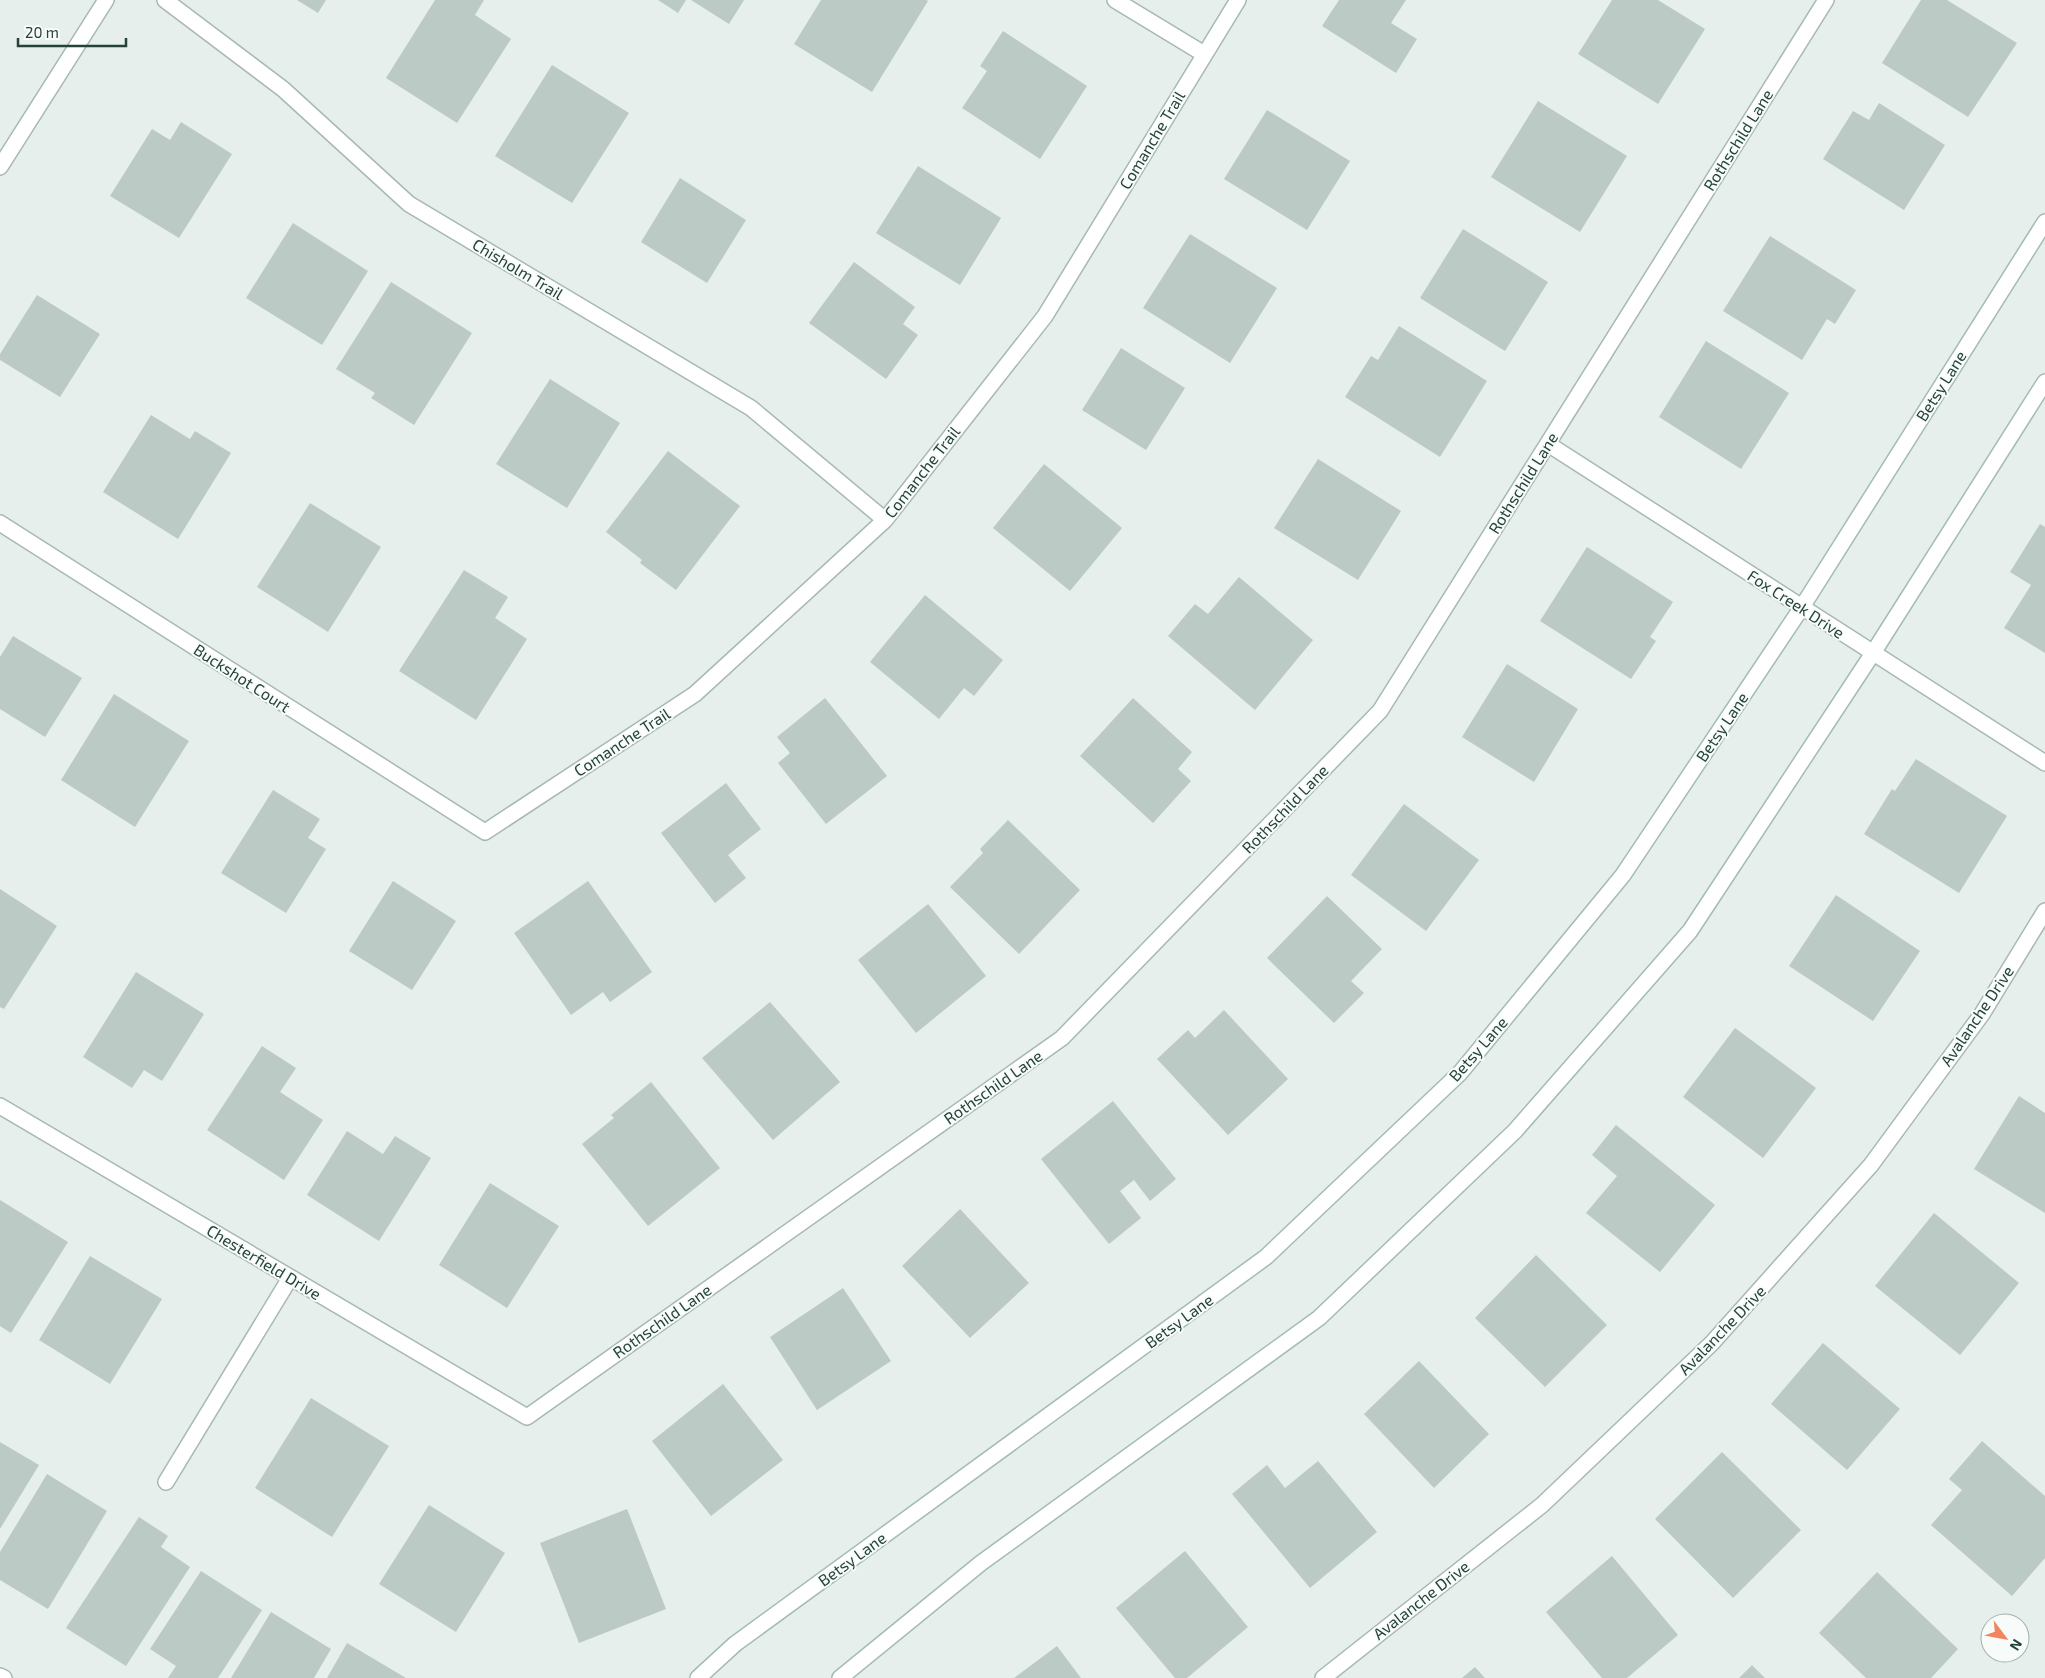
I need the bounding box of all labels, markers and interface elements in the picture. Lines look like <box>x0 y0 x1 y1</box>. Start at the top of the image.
scale bar <box>18 15 125 47</box>
text: 20 m <box>25 23 59 41</box>
street label: Rothschild Lane <box>1699 86 1776 194</box>
street label: Comanche Trail <box>1115 87 1188 192</box>
street label: Chisholm Trail <box>469 234 567 303</box>
street label: Betsy Lane <box>1912 347 1970 424</box>
street label: Comanche Trail <box>880 422 963 521</box>
street label: Rothschild Lane <box>1484 429 1561 537</box>
street label: Fox Creek Drive <box>1744 565 1848 642</box>
street label: Buckshot Court <box>191 639 294 716</box>
street label: Betsy Lane <box>1692 689 1752 765</box>
street label: Comanche Trail <box>570 703 674 780</box>
street label: Rothschild Lane <box>1238 760 1332 857</box>
street label: Avalanche Drive <box>1936 962 2017 1069</box>
street label: Betsy Lane <box>1444 1013 1511 1085</box>
street label: Rothschild Lane <box>940 1046 1046 1128</box>
street label: Chesterfield Drive <box>204 1220 325 1303</box>
street label: Rothschild Lane <box>609 1280 715 1362</box>
street label: Avalanche Drive <box>1674 1281 1769 1378</box>
street label: Betsy Lane <box>1141 1290 1216 1352</box>
street label: Betsy Lane <box>814 1528 889 1590</box>
street label: Avalanche Drive <box>1369 1556 1473 1643</box>
north arrow <box>1980 1613 2030 1663</box>
text: N <box>2007 1636 2026 1654</box>

